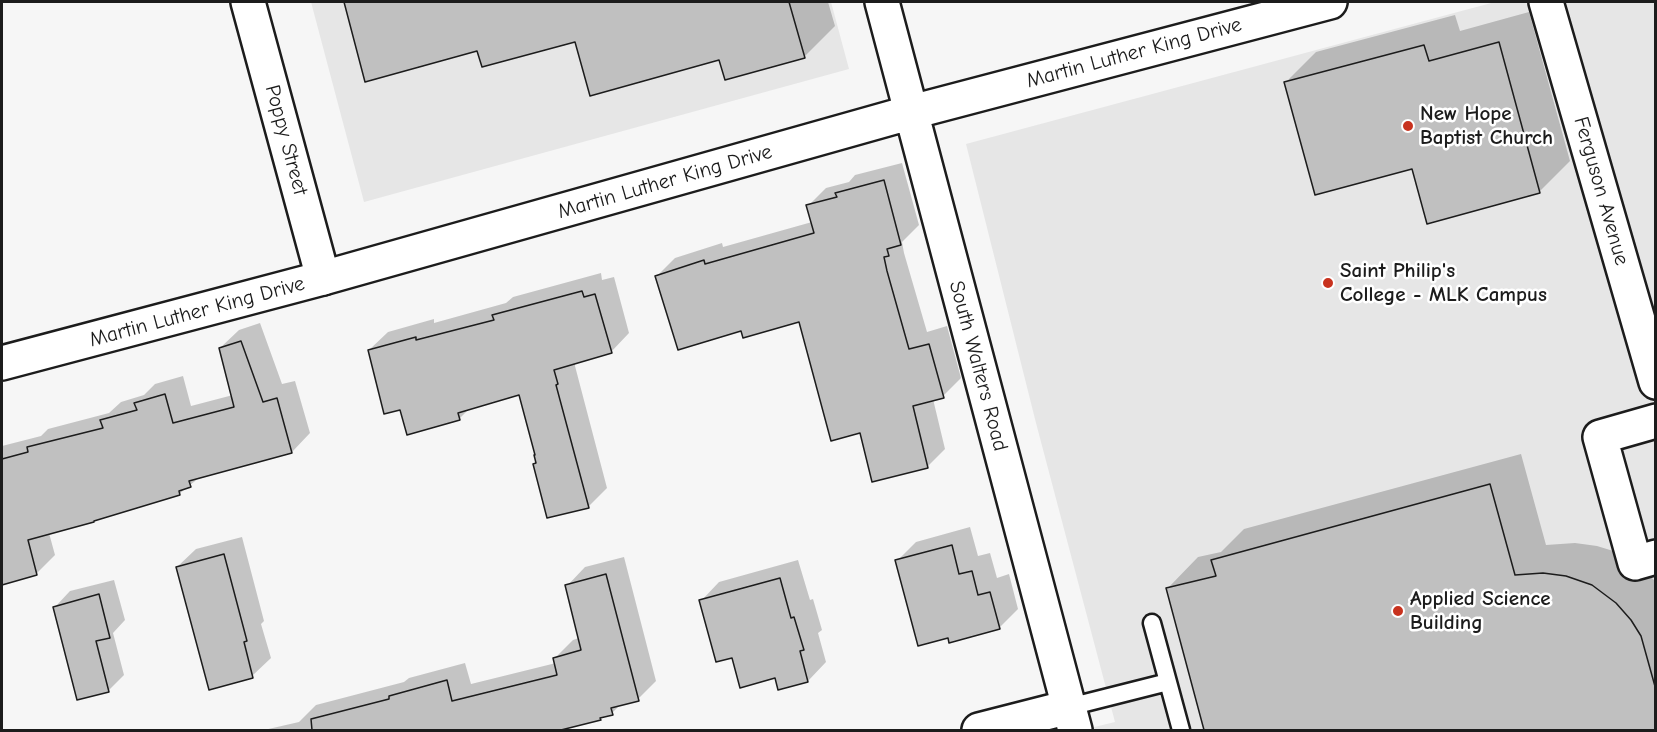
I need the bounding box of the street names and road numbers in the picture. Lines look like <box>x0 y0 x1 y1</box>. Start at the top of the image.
street label: Martin Luther King Drive <box>1024 12 1244 94</box>
street label: Poppy Street <box>259 82 313 198</box>
street label: Ferguson Avenue <box>1568 114 1634 268</box>
street label: Martin Luther King Drive <box>555 139 775 225</box>
street label: Martin Luther King Drive <box>87 271 307 353</box>
street label: South Walters Road <box>943 278 1013 454</box>

